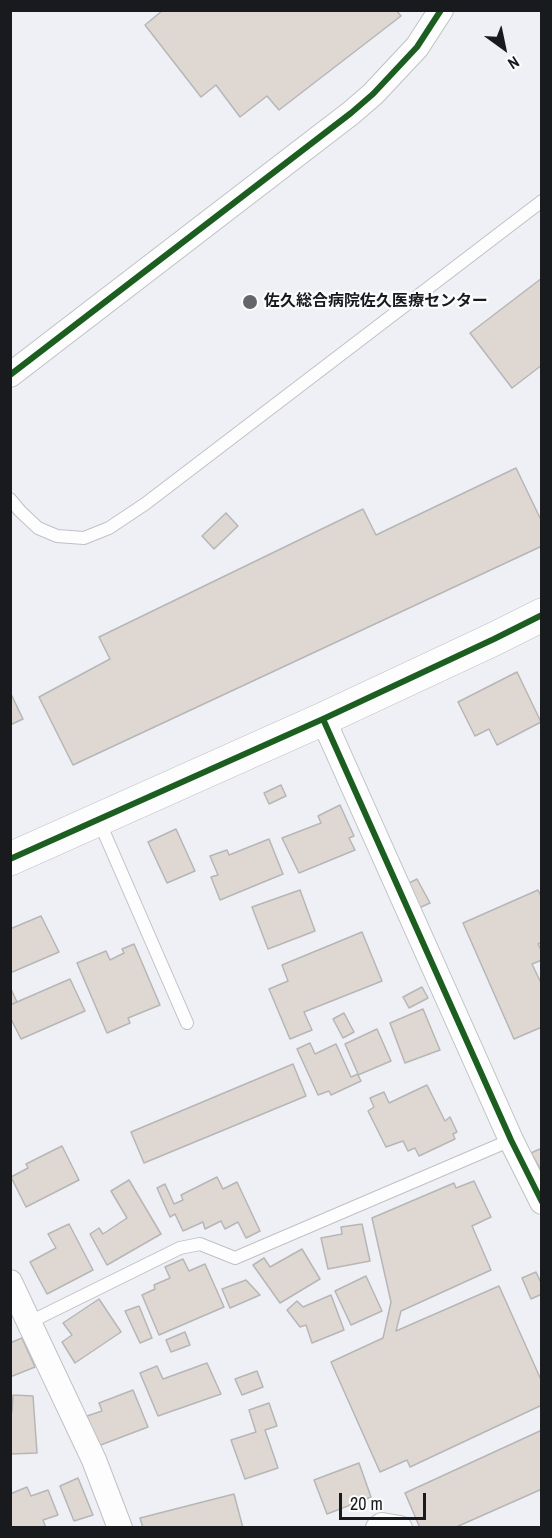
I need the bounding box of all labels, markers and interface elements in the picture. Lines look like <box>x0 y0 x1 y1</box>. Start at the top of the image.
north arrow <box>474 18 534 78</box>
text: N <box>504 51 524 75</box>
place label: 佐久総合病院佐久医療センター <box>264 292 488 312</box>
marker: 佐久総合病院佐久医療センター <box>241 293 259 311</box>
scale bar <box>342 1481 429 1519</box>
text: 20 m <box>350 1491 383 1516</box>

